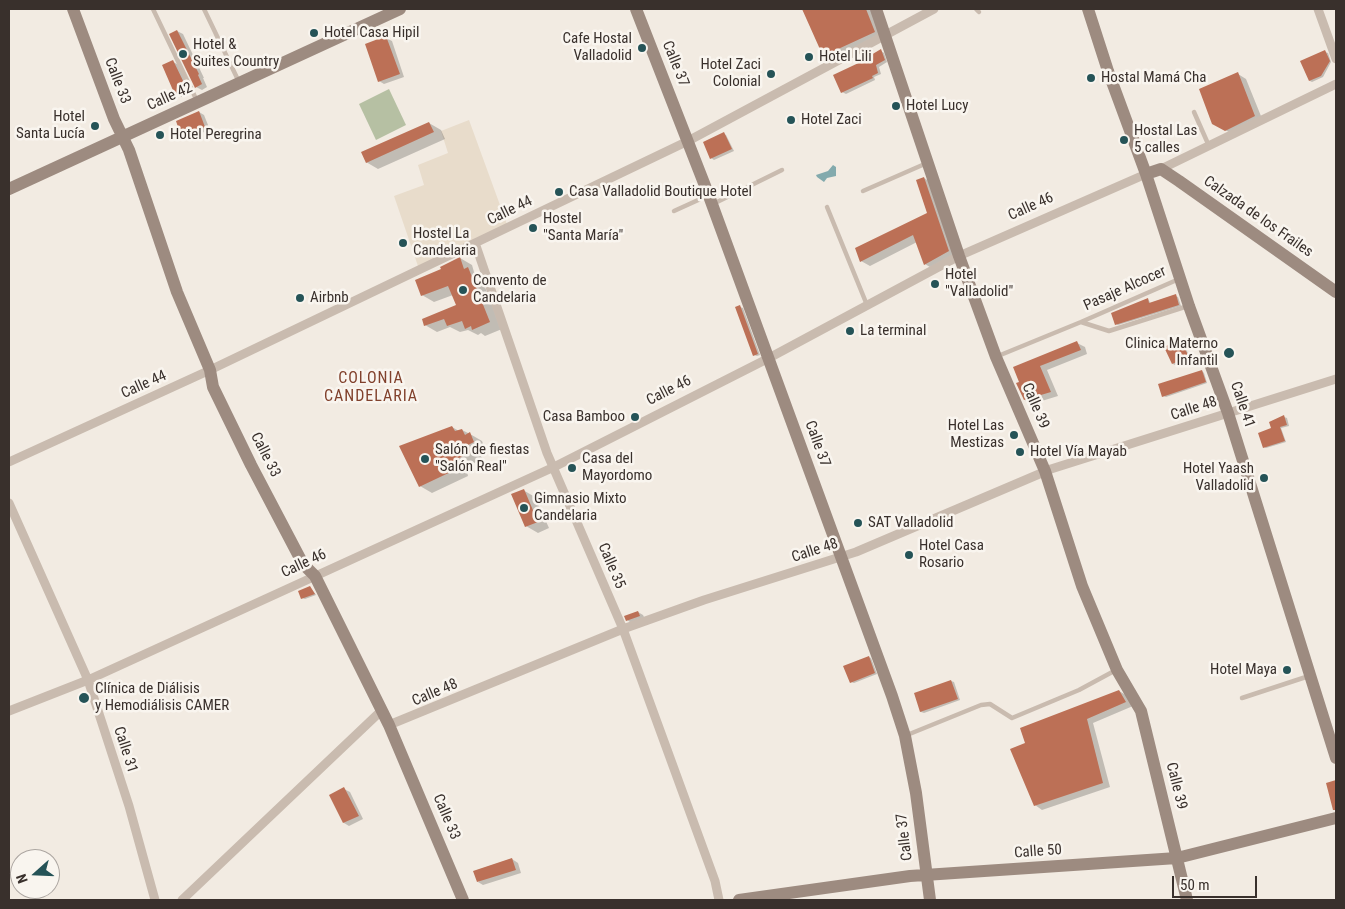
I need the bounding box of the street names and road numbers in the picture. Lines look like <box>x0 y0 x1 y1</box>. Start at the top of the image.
street label: Calle 37 <box>658 38 692 90</box>
street label: Calle 33 <box>100 55 134 107</box>
street label: Calle 42 <box>144 79 196 115</box>
street label: Calzada de los Frailes <box>1200 173 1316 261</box>
street label: Calle 46 <box>1005 189 1057 225</box>
street label: Calle 44 <box>485 192 535 230</box>
street label: Pasaje Alcocer <box>1081 263 1169 315</box>
street label: Calle 44 <box>118 367 170 403</box>
street label: Calle 46 <box>644 372 694 410</box>
street label: Calle 41 <box>1226 379 1258 431</box>
street label: Calle 39 <box>1017 380 1053 432</box>
street label: Calle 48 <box>1168 393 1220 425</box>
street label: Calle 37 <box>800 418 834 470</box>
street label: Calle 33 <box>246 430 284 480</box>
street label: Calle 48 <box>789 535 841 567</box>
street label: Calle 35 <box>593 540 629 592</box>
street label: Calle 46 <box>279 546 329 582</box>
street label: Calle 48 <box>409 675 461 711</box>
street label: Calle 31 <box>109 724 141 776</box>
street label: Calle 39 <box>1161 761 1191 811</box>
street label: Calle 33 <box>428 791 464 843</box>
street label: Calle 37 <box>893 812 917 862</box>
street label: Calle 50 <box>1014 841 1062 863</box>

